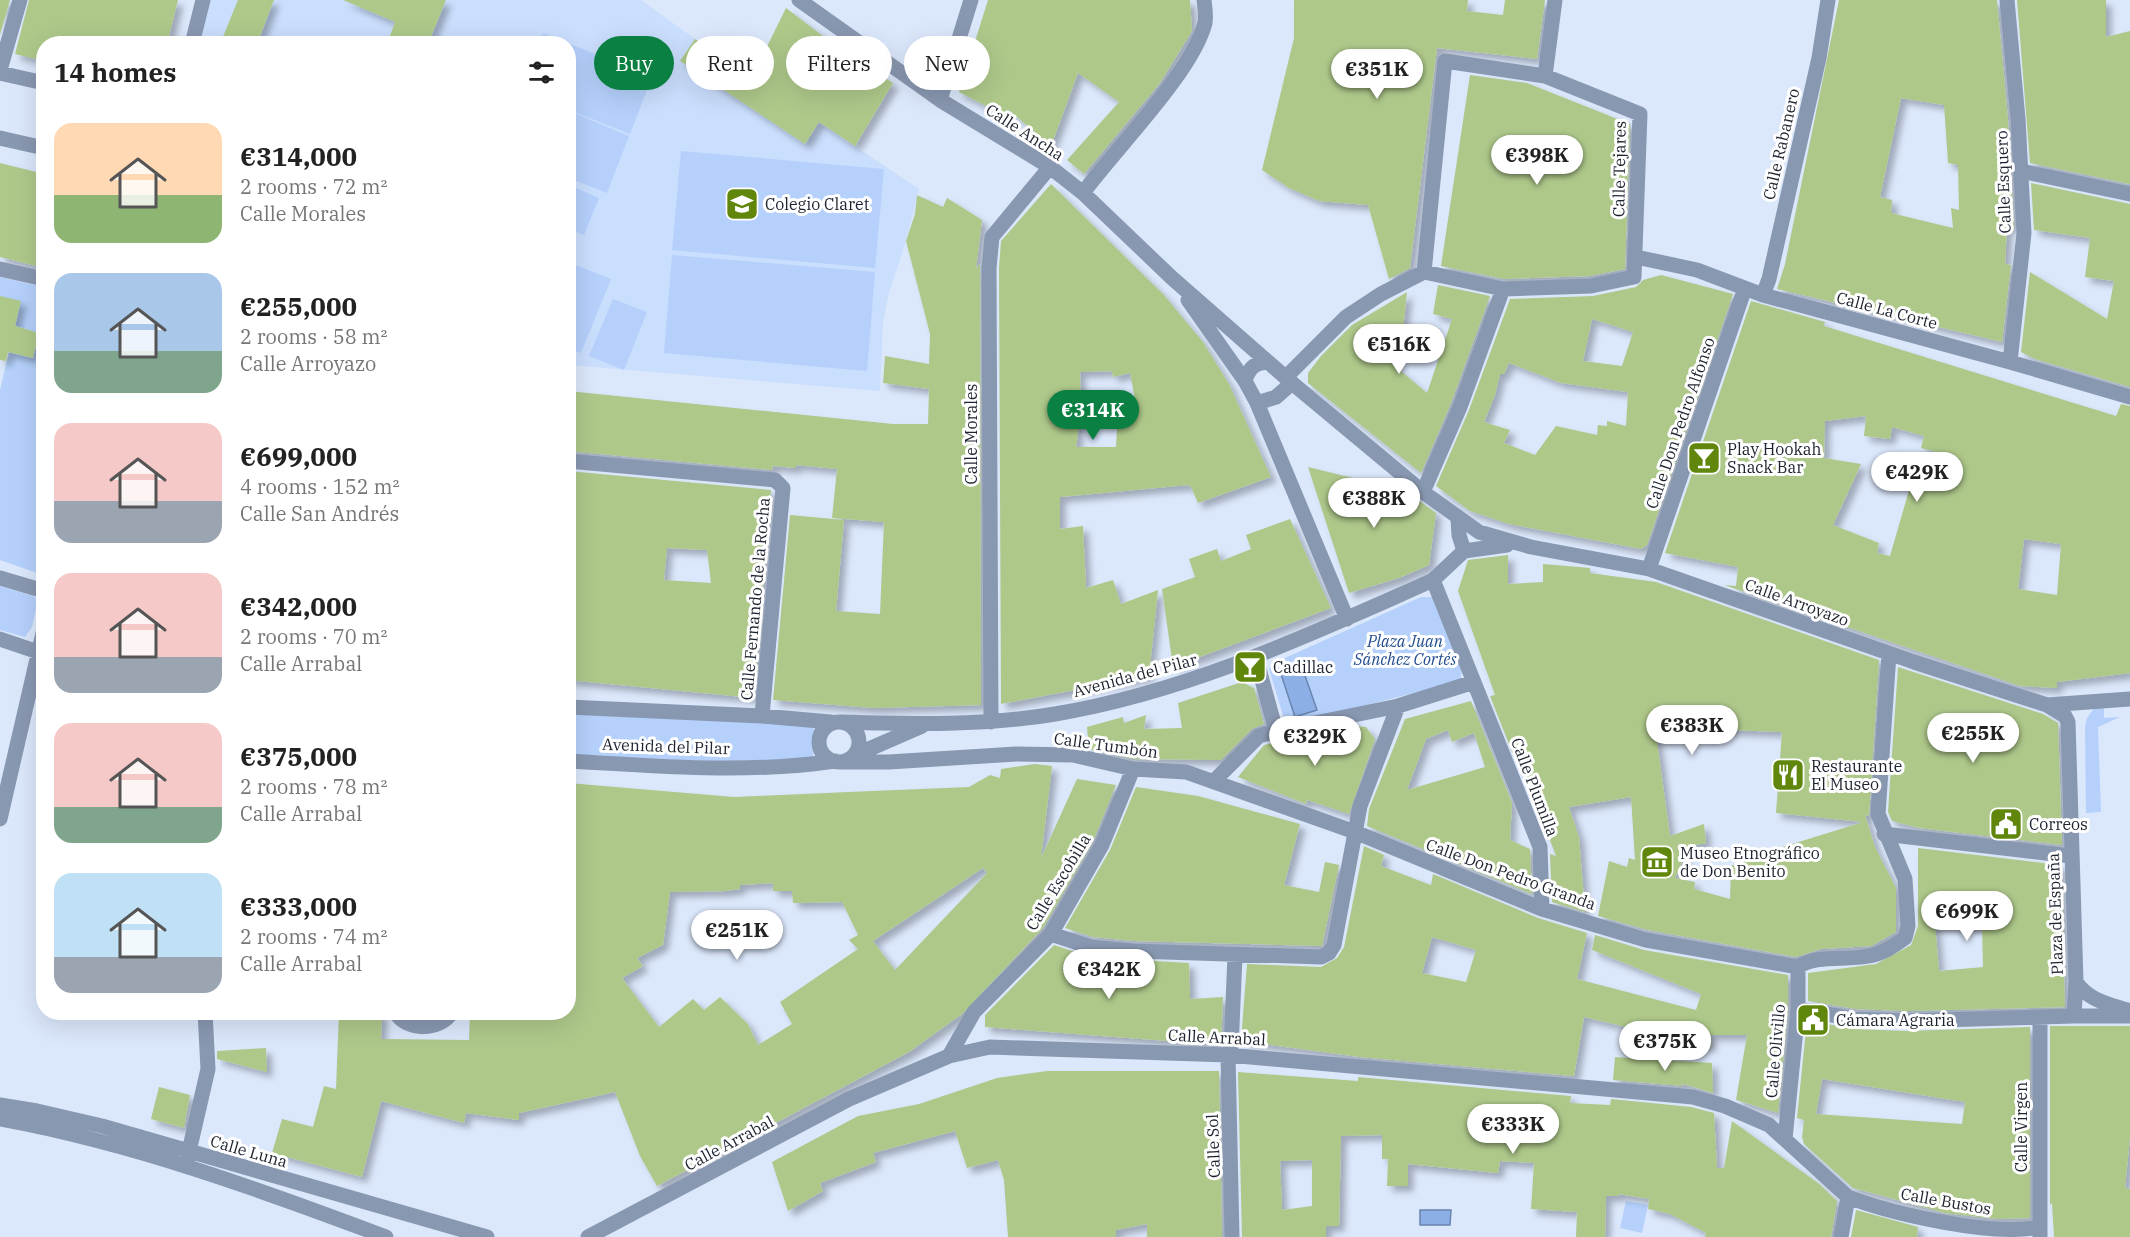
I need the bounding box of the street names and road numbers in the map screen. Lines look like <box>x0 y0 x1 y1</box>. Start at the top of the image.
street label: Calle Rabanero <box>1758 86 1804 202</box>
street label: Calle Ancha <box>982 99 1068 165</box>
street label: Calle Tejares <box>1608 121 1630 217</box>
street label: Calle Esquero <box>1991 130 2015 234</box>
street label: Calle La Corte <box>1834 287 1940 333</box>
street label: Calle Don Pedro Alfonso <box>1641 335 1719 511</box>
street label: Calle Morales <box>961 384 981 484</box>
street label: Calle Fernando de la Rocha <box>736 497 774 701</box>
street label: Calle Arroyazo <box>1742 574 1852 630</box>
street label: Avenida del Pilar <box>1071 649 1199 701</box>
street label: Calle Tumbón <box>1053 728 1159 762</box>
street label: Avenida del Pilar <box>602 734 730 758</box>
street label: Calle Plumilla <box>1507 735 1563 839</box>
street label: Calle Escobilla <box>1021 830 1095 934</box>
street label: Calle Don Pedro Granda <box>1423 834 1599 914</box>
street label: Plaza de España <box>2043 852 2067 975</box>
street label: Calle Olivillo <box>1761 1003 1789 1099</box>
street label: Calle Arrabal <box>1168 1024 1267 1050</box>
street label: Calle Virgen <box>2011 1082 2031 1172</box>
street label: Calle Arrabal <box>681 1111 777 1175</box>
street label: Calle Sol <box>1202 1113 1224 1178</box>
street label: Calle Luna <box>208 1130 290 1172</box>
street label: Calle Bustos <box>1899 1183 1993 1219</box>

